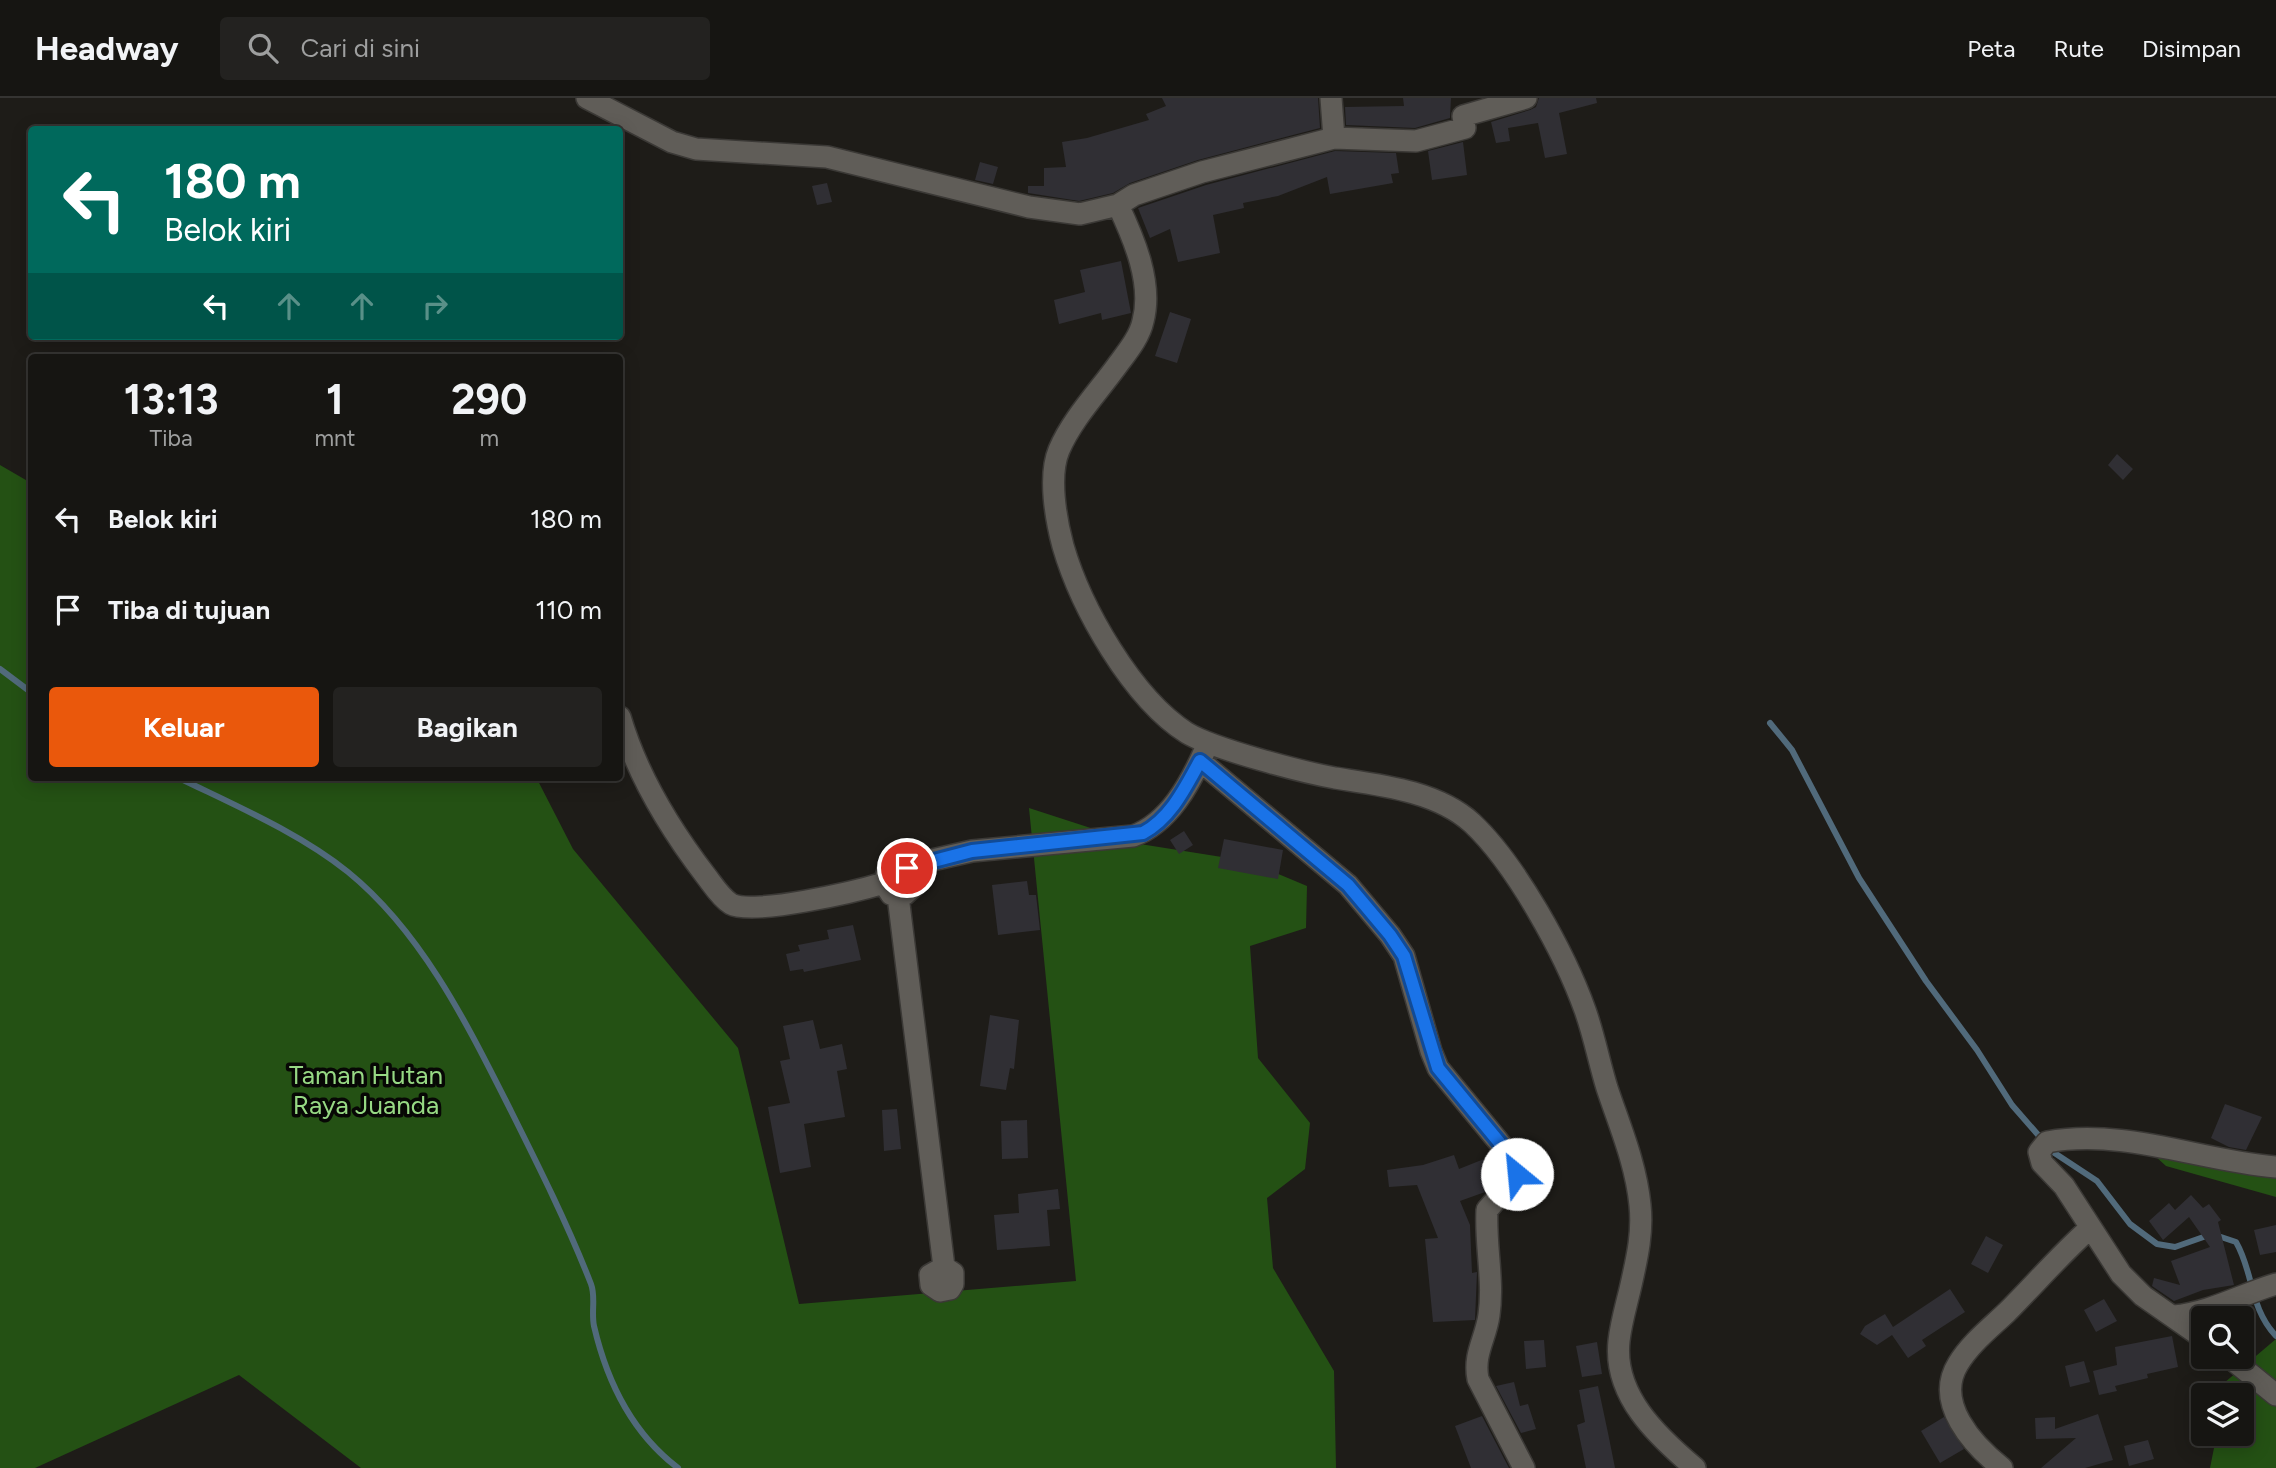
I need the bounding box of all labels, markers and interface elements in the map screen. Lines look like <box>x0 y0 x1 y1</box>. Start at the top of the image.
search box <box>220 17 710 80</box>
text: Headway <box>35 29 178 68</box>
icon: search <box>244 29 282 67</box>
text: Cari di sini <box>300 32 420 64</box>
text: Peta <box>1967 34 2015 63</box>
text: Rute <box>2053 34 2104 63</box>
text: Disimpan <box>2142 34 2241 63</box>
text: 180 m <box>164 151 301 210</box>
icon: left <box>49 154 140 245</box>
text: Belok kiri <box>164 211 291 249</box>
icon: left <box>197 287 235 325</box>
icon: ahead <box>270 287 308 325</box>
icon: ahead <box>343 287 381 325</box>
icon: right <box>416 287 454 325</box>
text: 13:13 <box>124 374 219 425</box>
text: 1 <box>326 374 344 425</box>
text: 290 <box>451 374 527 425</box>
text: Tiba <box>150 424 193 452</box>
text: mnt <box>314 424 356 452</box>
text: m <box>479 424 499 452</box>
icon: left <box>49 500 87 538</box>
text: Belok kiri <box>108 503 217 535</box>
text: 180 m <box>530 503 602 535</box>
icon: arrive <box>49 591 87 629</box>
text: Tiba di tujuan <box>108 594 270 626</box>
text: 110 m <box>535 594 602 626</box>
button: Keluar <box>49 687 319 767</box>
button: Bagikan <box>333 687 602 767</box>
pin <box>877 838 937 898</box>
icon: arrive <box>888 849 926 887</box>
park label: Taman Hutan Raya Juanda <box>289 1059 443 1121</box>
position arrow <box>1480 1137 1554 1211</box>
map controls <box>2191 1306 2254 1446</box>
button: search <box>2191 1306 2254 1369</box>
button: layers <box>2191 1383 2254 1446</box>

